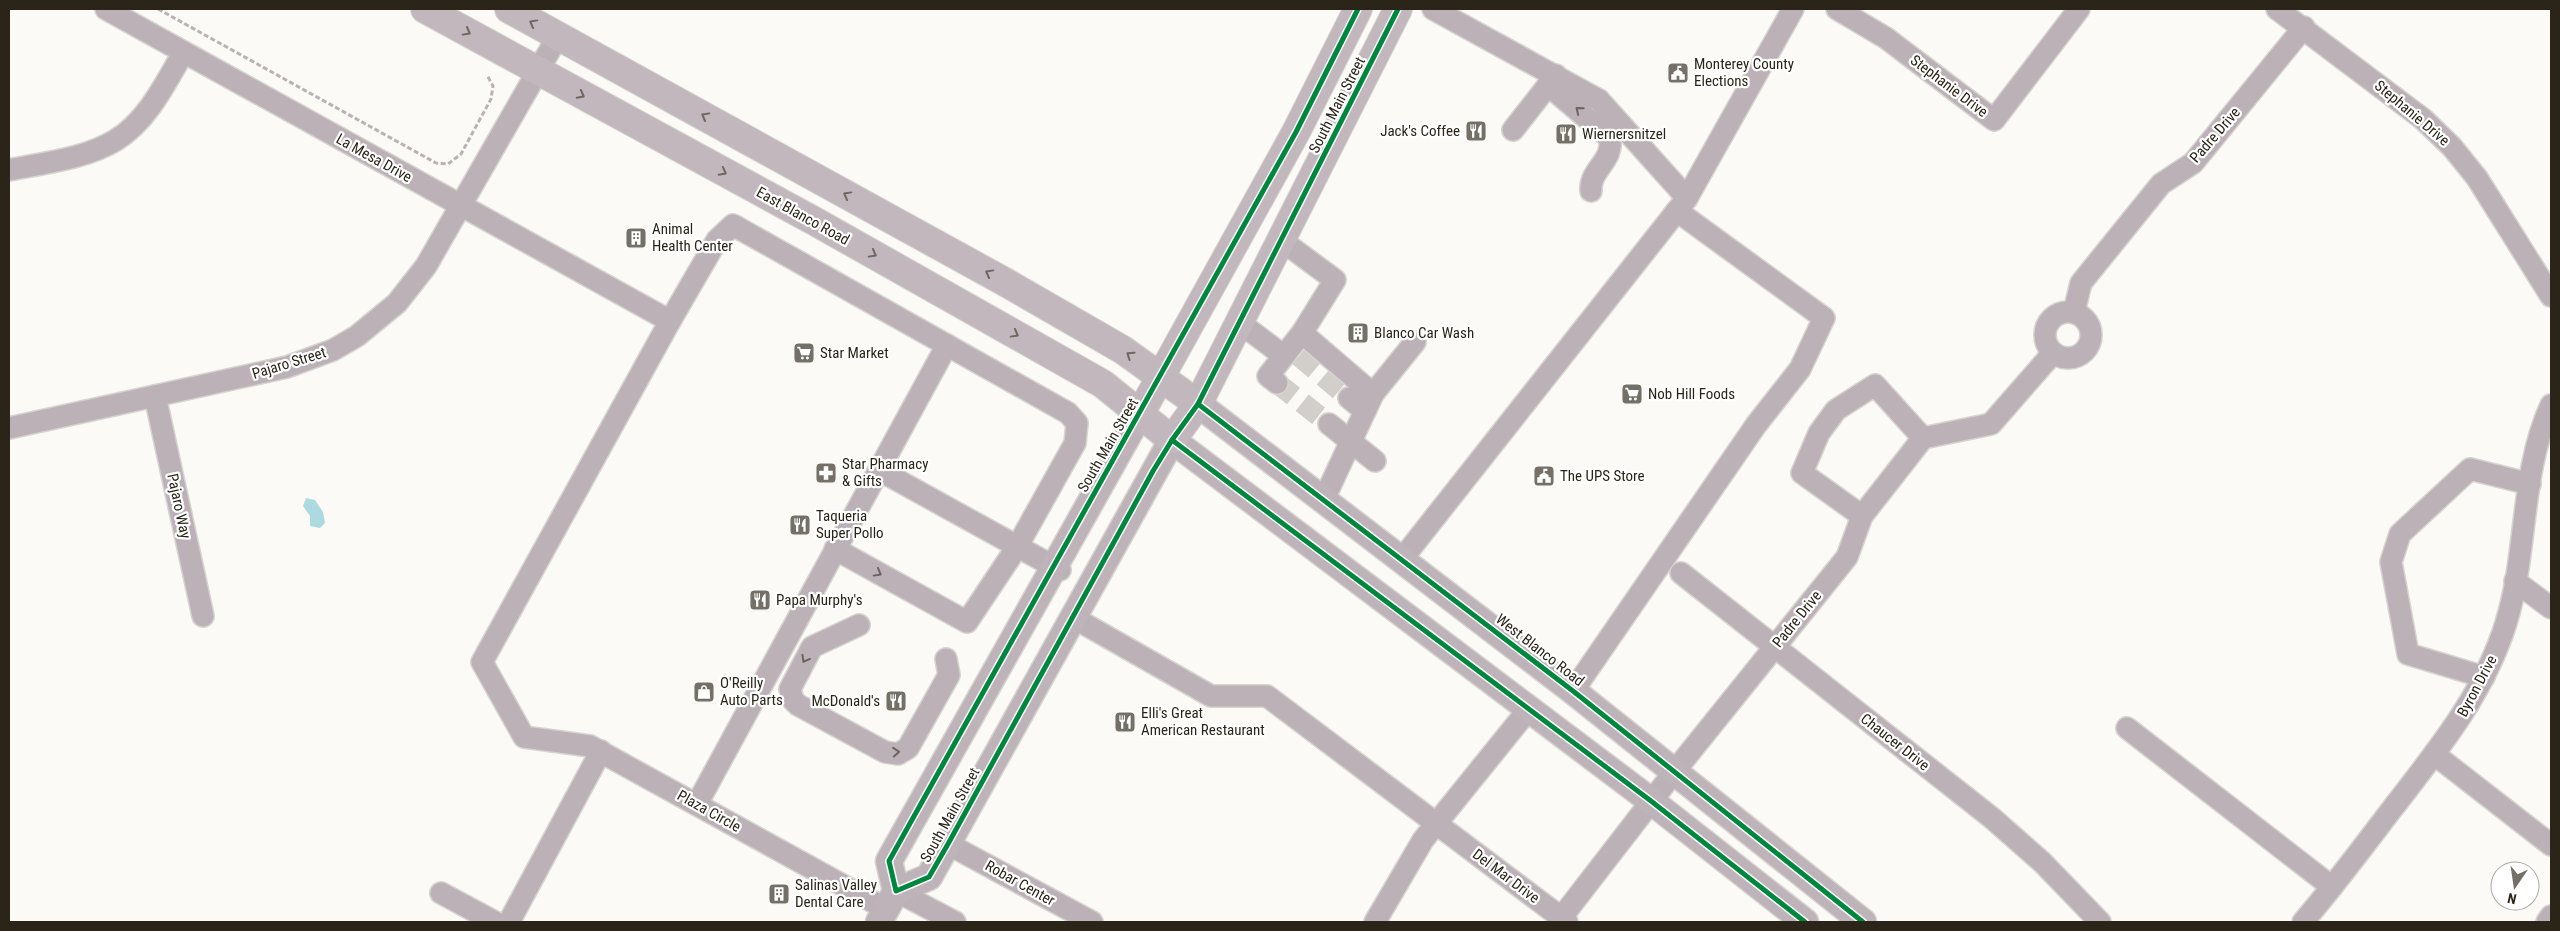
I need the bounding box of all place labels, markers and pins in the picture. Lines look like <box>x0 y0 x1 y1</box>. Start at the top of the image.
place label: Monterey County Elections <box>1694 55 1794 90</box>
public building icon: Monterey County Elections <box>1666 61 1690 85</box>
restaurant icon: Jack's Coffee <box>1464 119 1488 143</box>
place label: Jack's Coffee <box>1380 122 1460 140</box>
restaurant icon: Wiernersnitzel <box>1554 122 1578 146</box>
place label: Wiernersnitzel <box>1582 125 1666 143</box>
place label: Animal Health Center <box>652 220 733 255</box>
building icon: Animal Health Center <box>624 226 648 250</box>
building icon: Blanco Car Wash <box>1346 321 1370 345</box>
place label: Blanco Car Wash <box>1374 324 1474 342</box>
supermarket icon: Star Market <box>792 341 816 365</box>
place label: Star Market <box>820 344 889 362</box>
supermarket icon: Nob Hill Foods <box>1620 382 1644 406</box>
place label: Nob Hill Foods <box>1648 385 1735 403</box>
place label: Star Pharmacy & Gifts <box>842 455 928 490</box>
pharmacy icon: Star Pharmacy & Gifts <box>814 461 838 485</box>
public building icon: The UPS Store <box>1532 464 1556 488</box>
place label: The UPS Store <box>1560 467 1645 485</box>
place label: Taqueria Super Pollo <box>816 507 884 542</box>
restaurant icon: Taqueria Super Pollo <box>788 513 812 537</box>
restaurant icon: Papa Murphy's <box>748 588 772 612</box>
place label: Papa Murphy's <box>776 591 863 609</box>
place label: O'Reilly Auto Parts <box>720 674 783 709</box>
shop icon: O'Reilly Auto Parts <box>692 680 716 704</box>
restaurant icon: McDonald's <box>884 689 908 713</box>
place label: McDonald's <box>811 692 880 710</box>
place label: Elli's Great American Restaurant <box>1141 704 1265 739</box>
restaurant icon: Elli's Great American Restaurant <box>1113 710 1137 734</box>
place label: Salinas Valley Dental Care <box>795 876 877 911</box>
building icon: Salinas Valley Dental Care <box>767 882 791 906</box>

